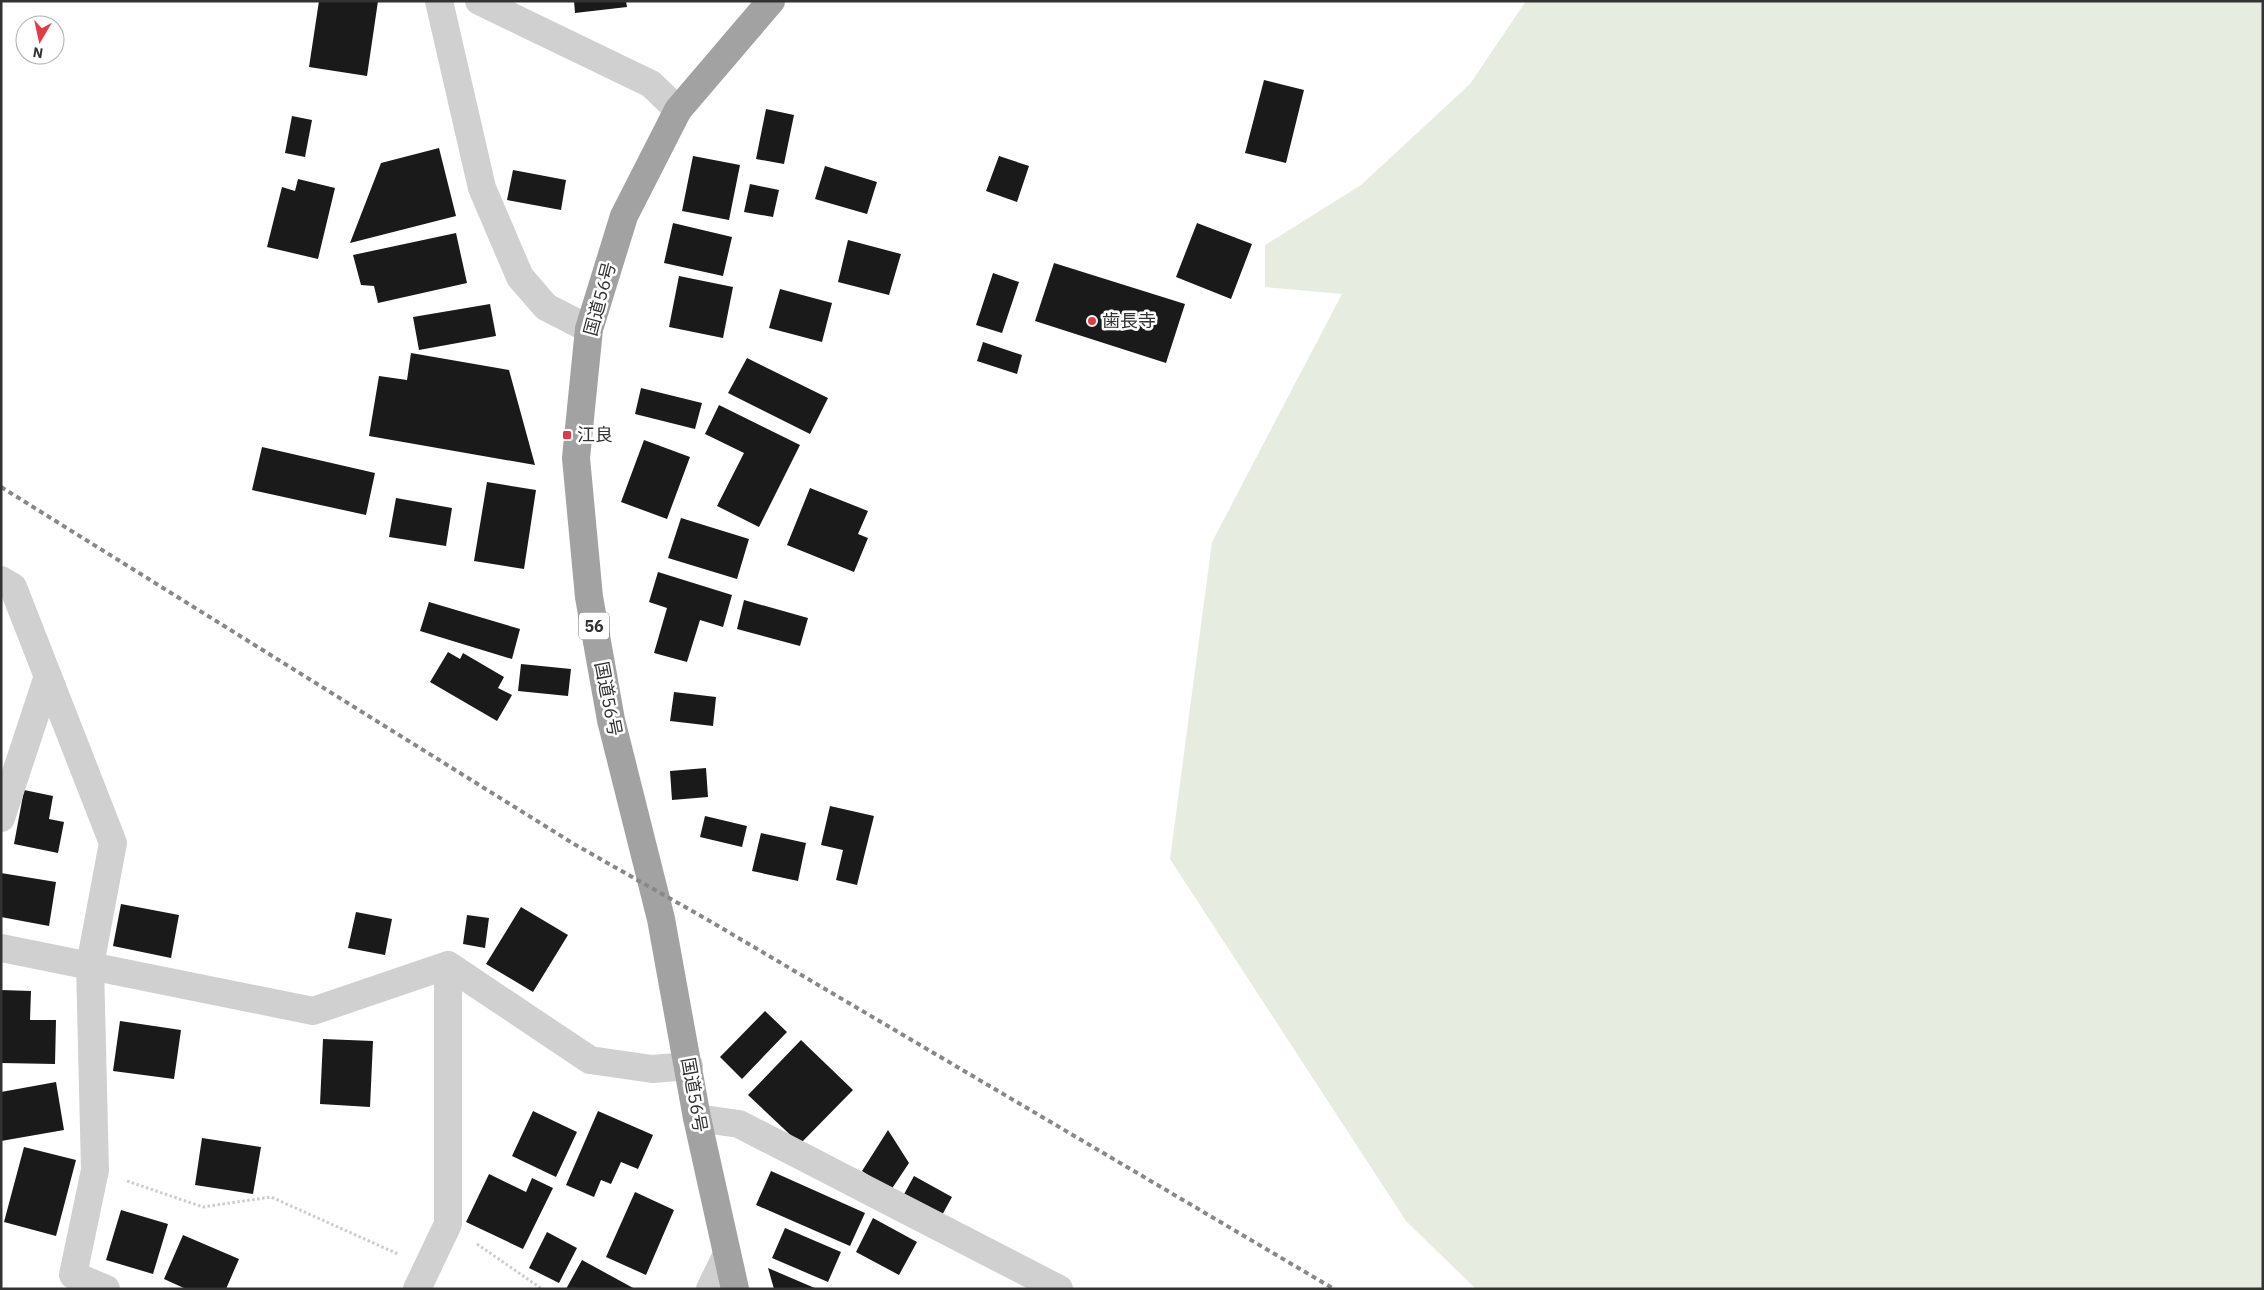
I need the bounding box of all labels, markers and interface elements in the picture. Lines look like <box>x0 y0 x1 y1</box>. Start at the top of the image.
north arrow <box>15 15 65 65</box>
text: N <box>32 43 44 63</box>
street label: 国道56号 <box>579 259 620 338</box>
place label: 歯長寺 <box>1102 309 1156 332</box>
marker: 歯長寺 <box>1086 315 1098 327</box>
place label: 江良 <box>577 423 613 446</box>
marker: 江良 <box>561 429 573 441</box>
road number: 56 <box>579 612 609 640</box>
street label: 国道56号 <box>590 660 627 738</box>
street label: 国道56号 <box>677 1056 712 1134</box>

